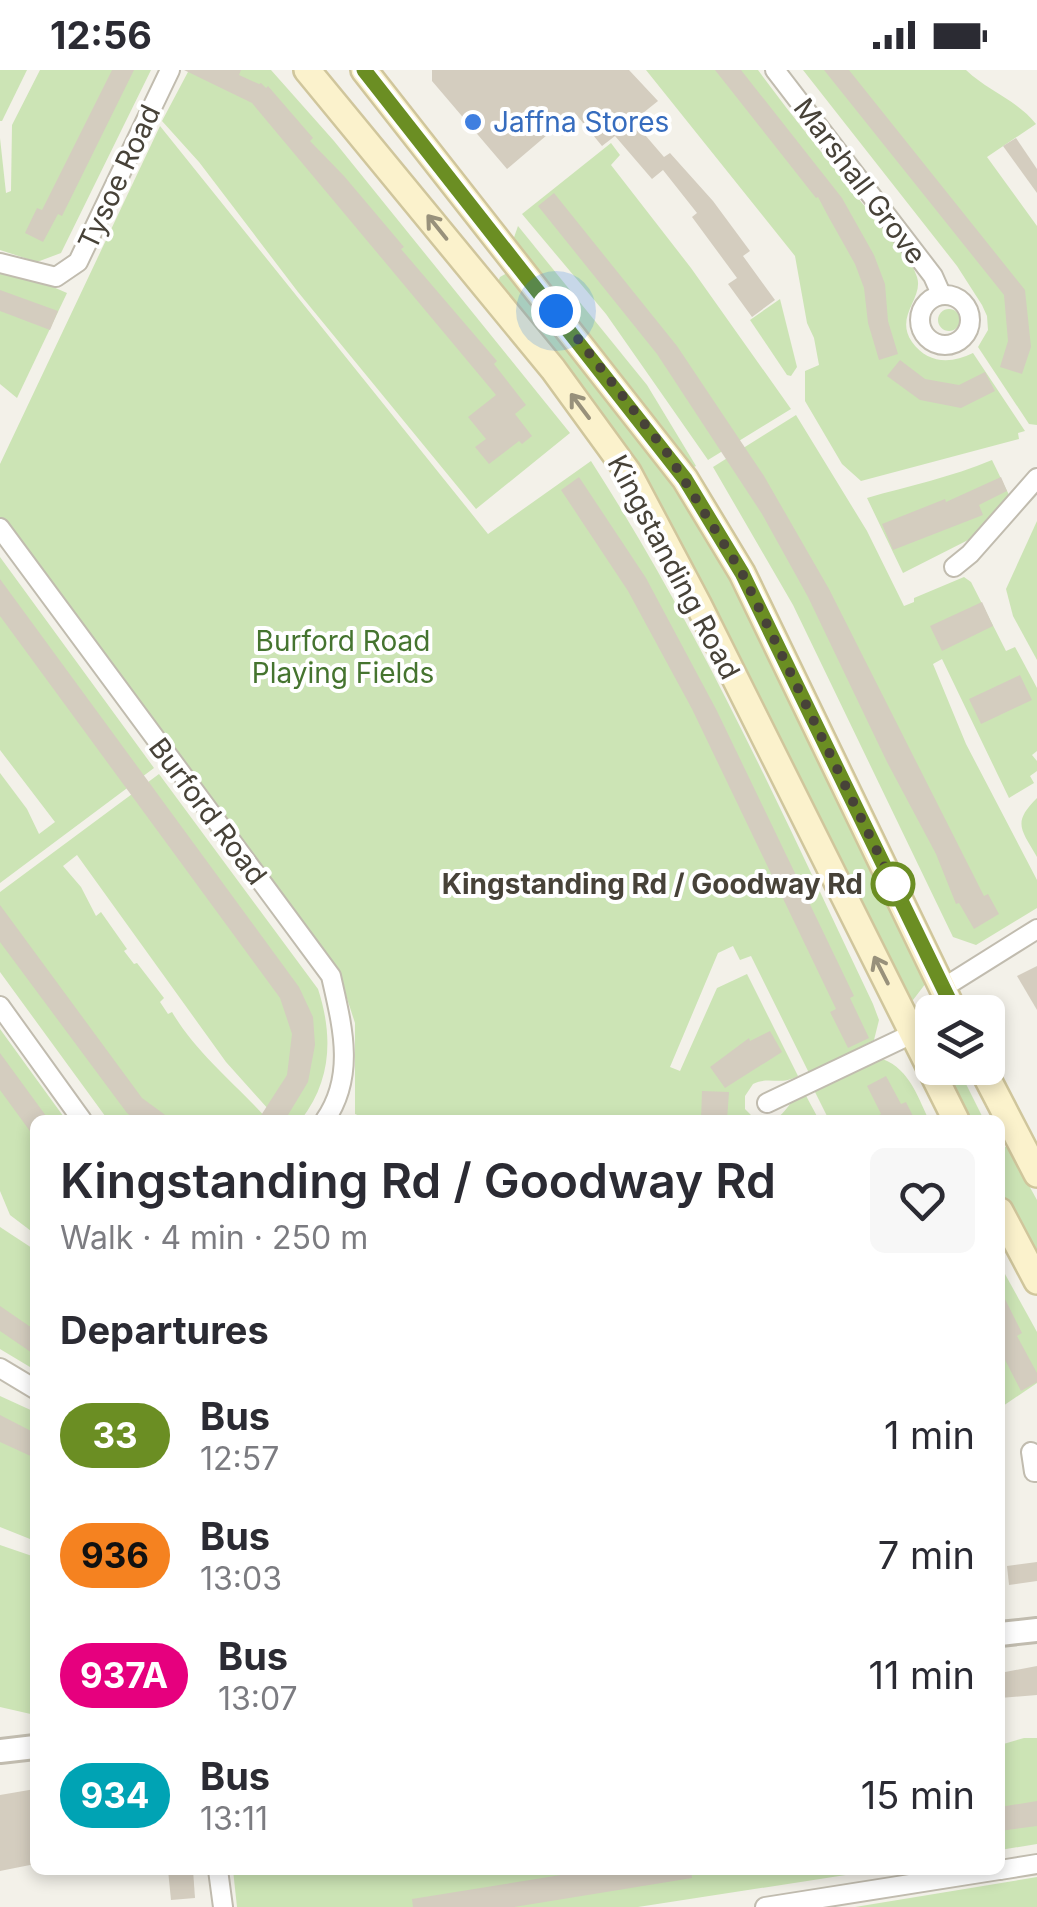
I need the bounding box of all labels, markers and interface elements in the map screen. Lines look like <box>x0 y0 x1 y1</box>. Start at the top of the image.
text: 12:56 <box>50 12 152 58</box>
street label: Marshall Grove <box>787 91 933 271</box>
street label: Tysoe Road <box>71 99 167 255</box>
place label: Jaffna Stores <box>493 105 669 139</box>
marker: Jaffna Stores <box>462 111 484 133</box>
one-way arrow <box>426 215 448 241</box>
your location <box>531 286 581 336</box>
one-way arrow <box>570 393 591 420</box>
street label: Kingstanding Road <box>601 449 747 685</box>
park label: Burford Road Playing Fields <box>252 624 434 690</box>
street label: Burford Road <box>142 731 274 891</box>
marker: Kingstanding Rd / Goodway Rd <box>872 863 914 905</box>
place label: Kingstanding Rd / Goodway Rd <box>442 867 863 901</box>
one-way arrow <box>871 956 890 985</box>
map controls <box>915 995 1005 1085</box>
button: layers <box>915 995 1005 1085</box>
button: heart <box>870 1148 975 1253</box>
text: Kingstanding Rd / Goodway Rd <box>60 1151 776 1210</box>
text: Walk · 4 min · 250 m <box>60 1218 368 1257</box>
text: Departures <box>60 1307 269 1353</box>
text: Bus <box>200 1393 270 1439</box>
text: 1 min <box>884 1412 975 1458</box>
text: 33 <box>92 1414 138 1456</box>
text: 12:57 <box>200 1439 279 1478</box>
text: Bus <box>200 1513 270 1559</box>
text: 7 min <box>878 1532 975 1578</box>
text: 936 <box>81 1534 149 1576</box>
text: 13:03 <box>200 1559 282 1598</box>
text: Bus <box>218 1633 288 1679</box>
text: 11 min <box>868 1652 975 1698</box>
text: 937A <box>80 1654 168 1696</box>
text: 13:07 <box>218 1679 298 1718</box>
text: Bus <box>200 1753 270 1799</box>
text: 15 min <box>861 1772 975 1818</box>
text: 934 <box>81 1774 150 1816</box>
text: 13:11 <box>200 1799 268 1838</box>

